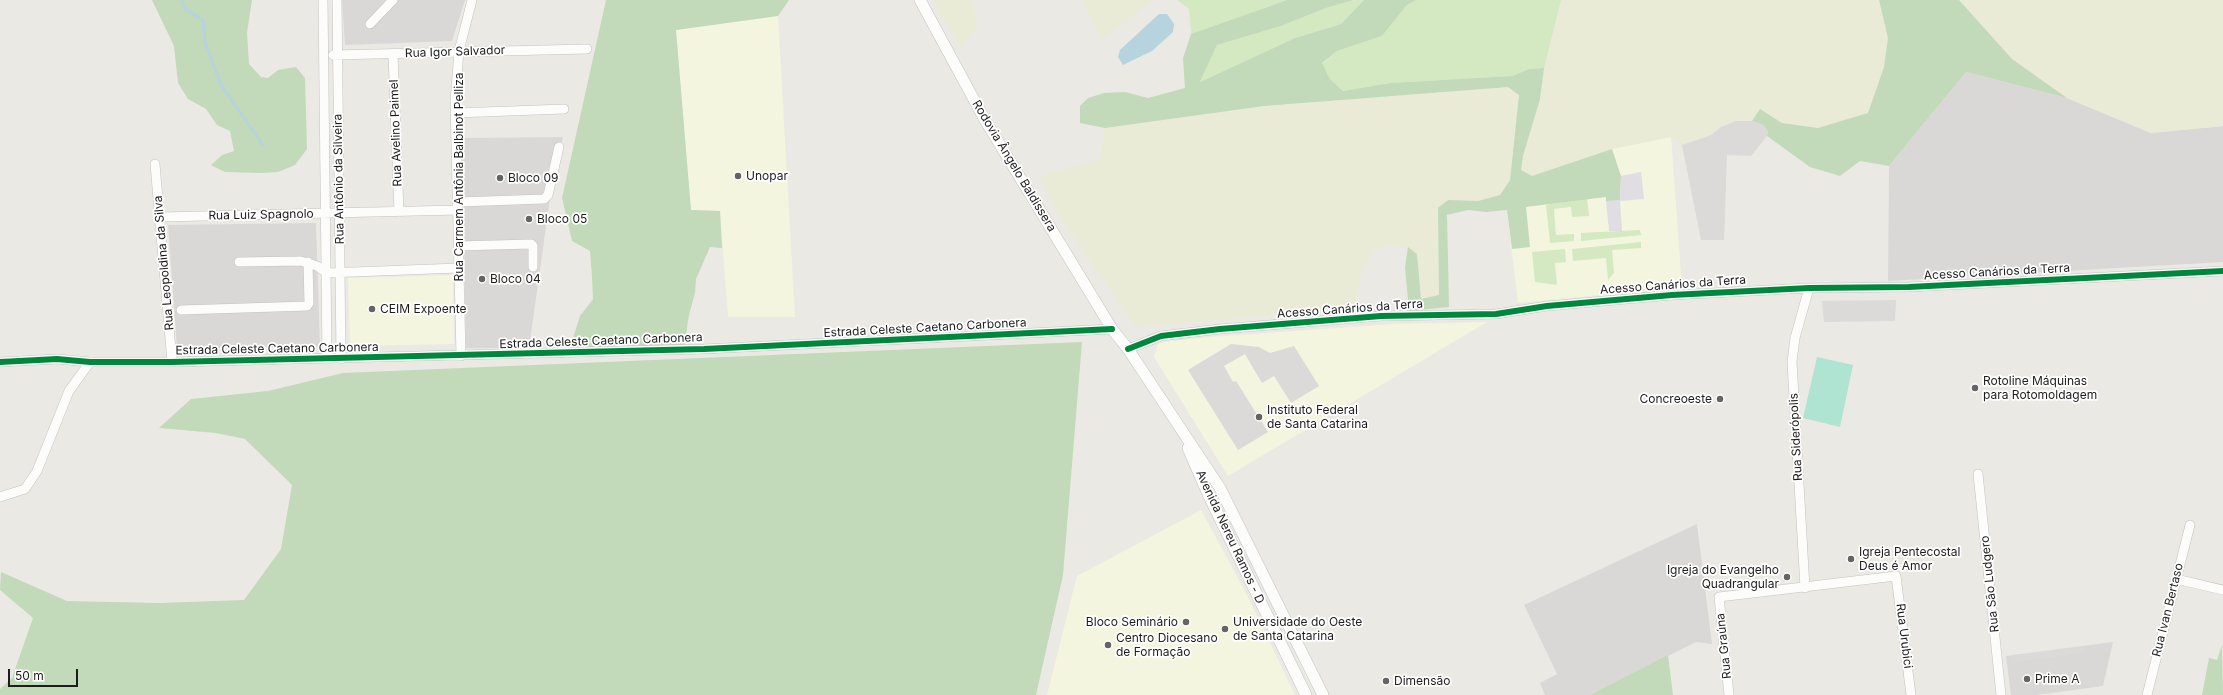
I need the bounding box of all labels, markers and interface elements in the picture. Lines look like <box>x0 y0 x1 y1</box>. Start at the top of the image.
street label: Rua Igor Salvador <box>405 43 505 61</box>
street label: Rua Carmem Antônia Balbinot Pelliza <box>452 72 466 282</box>
street label: Rua Avelino Paimel <box>387 79 405 187</box>
street label: Rodovia Ângelo Baldissera <box>969 98 1059 234</box>
street label: Rua Antônio da Silveira <box>331 114 347 244</box>
place label: Unopar <box>746 169 788 183</box>
place label: Bloco 09 <box>508 171 558 185</box>
marker: Unopar <box>733 171 743 181</box>
marker: Bloco 09 <box>495 173 505 183</box>
street label: Rua Leopoldina da Silva <box>151 195 177 331</box>
street label: Rua Luiz Spagnolo <box>208 207 314 223</box>
place label: Bloco 05 <box>537 212 587 226</box>
marker: Bloco 05 <box>524 214 534 224</box>
street label: Acesso Canários da Terra <box>1924 261 2070 283</box>
place label: Bloco 04 <box>490 272 541 286</box>
street label: Acesso Canários da Terra <box>1599 273 1747 297</box>
marker: Bloco 04 <box>477 274 487 284</box>
street label: Acesso Canários da Terra <box>1276 297 1424 321</box>
place label: CEIM Expoente <box>380 302 467 316</box>
marker: CEIM Expoente <box>367 304 377 314</box>
street label: Estrada Celeste Caetano Carbonera <box>823 315 1027 341</box>
street label: Estrada Celeste Caetano Carbonera <box>499 330 703 352</box>
street label: Estrada Celeste Caetano Carbonera <box>175 340 379 358</box>
place label: Rotoline Máquinas para Rotomoldagem <box>1983 374 2097 402</box>
marker: Rotoline Máquinas para Rotomoldagem <box>1970 383 1980 393</box>
place label: Concreoeste <box>1639 392 1712 406</box>
street label: Rua Siderópolis <box>1787 393 1805 481</box>
marker: Concreoeste <box>1715 394 1725 404</box>
place label: Instituto Federal de Santa Catarina <box>1267 403 1368 431</box>
marker: Instituto Federal de Santa Catarina <box>1254 412 1264 422</box>
street label: Avenida Nereu Ramos - D <box>1193 468 1267 606</box>
street label: Rua São Ludgero <box>1978 535 2002 633</box>
place label: Igreja Pentecostal Deus é Amor <box>1859 545 1960 573</box>
marker: Igreja Pentecostal Deus é Amor <box>1846 554 1856 564</box>
street label: Rua Ivan Bertaso <box>2149 562 2187 658</box>
place label: Igreja do Evangelho Quadrangular <box>1667 563 1779 591</box>
marker: Igreja do Evangelho Quadrangular <box>1782 572 1792 582</box>
street label: Rua Urubici <box>1893 603 1915 669</box>
street label: Rua Graúna <box>1713 612 1735 680</box>
place label: Bloco Seminário <box>1086 615 1178 629</box>
place label: Universidade do Oeste de Santa Catarina <box>1233 615 1362 643</box>
marker: Bloco Seminário <box>1181 617 1191 627</box>
marker: Universidade do Oeste de Santa Catarina <box>1220 624 1230 634</box>
place label: Centro Diocesano de Formação <box>1116 631 1218 659</box>
marker: Centro Diocesano de Formação <box>1103 640 1113 650</box>
scale bar <box>10 661 80 687</box>
text: 50 m <box>15 668 44 683</box>
place label: Prime A <box>2035 672 2079 686</box>
place label: Dimensão <box>1394 674 1450 688</box>
marker: Prime A <box>2022 674 2032 684</box>
marker: Dimensão <box>1381 676 1391 686</box>

